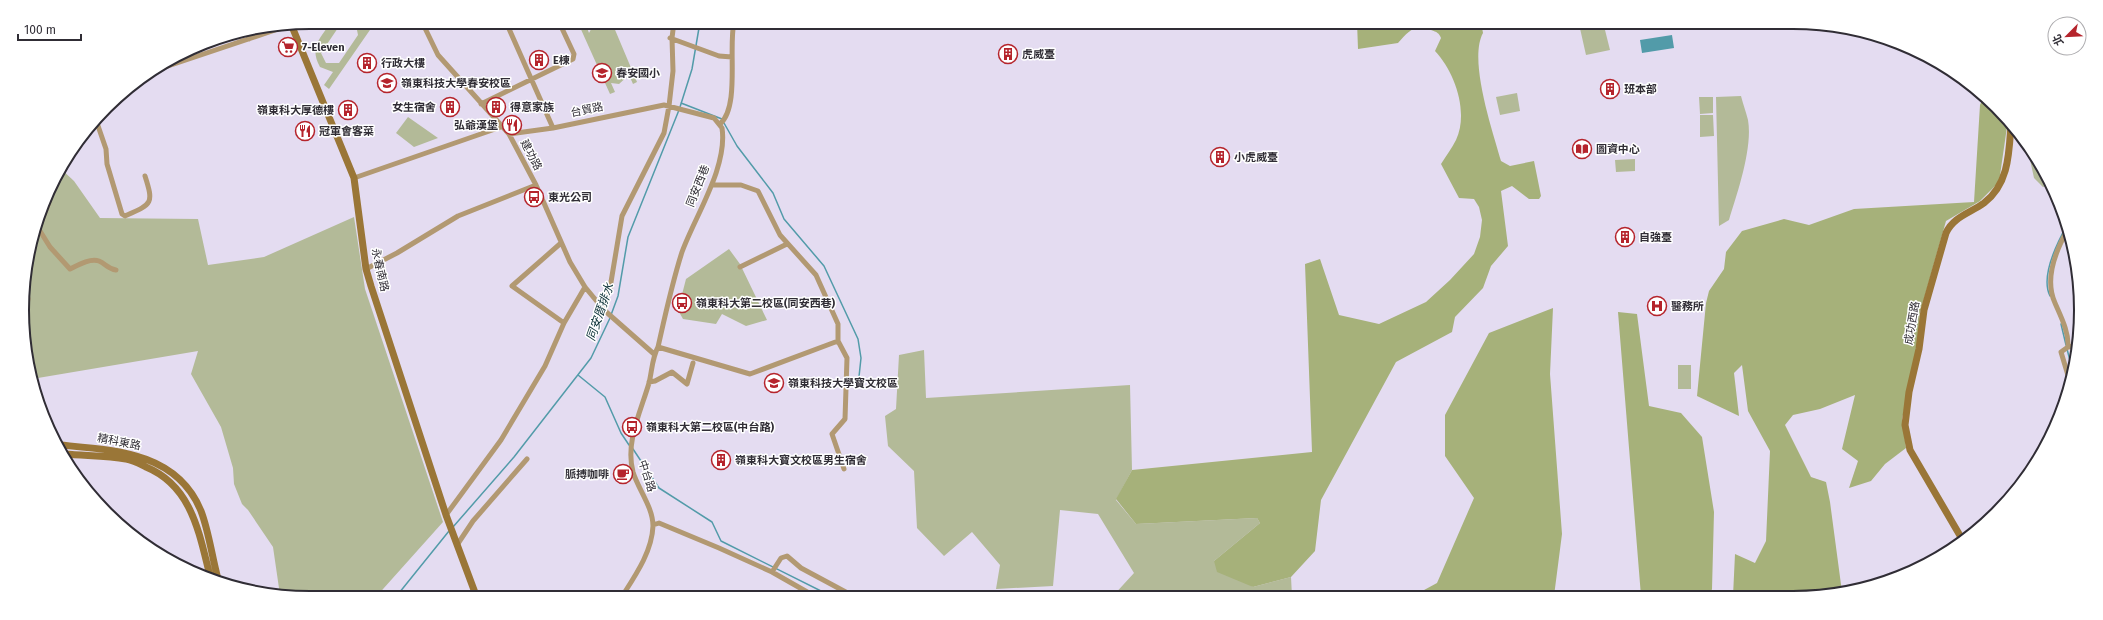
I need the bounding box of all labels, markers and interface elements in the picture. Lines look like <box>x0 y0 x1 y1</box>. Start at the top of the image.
scale bar <box>18 16 81 42</box>
north arrow <box>2047 16 2087 56</box>
text: 100 m <box>24 23 56 37</box>
text: 北 <box>2050 32 2066 48</box>
supermarket icon: 7-Eleven <box>277 36 299 58</box>
place label: 7-Eleven <box>302 41 344 54</box>
building icon: 虎威臺 <box>997 43 1019 65</box>
place label: 虎威臺 <box>1022 48 1055 61</box>
building icon: E棟 <box>528 49 550 71</box>
building icon: 行政大樓 <box>356 52 378 74</box>
place label: E棟 <box>553 54 570 67</box>
place label: 行政大樓 <box>381 57 425 70</box>
school or university icon: 春安國小 <box>591 62 613 84</box>
place label: 春安國小 <box>616 67 660 80</box>
school or university icon: 嶺東科技大學春安校區 <box>376 72 398 94</box>
place label: 嶺東科技大學春安校區 <box>401 77 511 90</box>
building icon: 班本部 <box>1599 78 1621 100</box>
place label: 班本部 <box>1624 83 1657 96</box>
building icon: 女生宿舍 <box>439 96 461 118</box>
building icon: 得意家族 <box>485 96 507 118</box>
building icon: 嶺東科大厚德樓 <box>337 99 359 121</box>
street label: 台貿路 <box>570 100 604 120</box>
place label: 女生宿舍 <box>392 101 436 114</box>
place label: 得意家族 <box>510 101 554 114</box>
place label: 嶺東科大厚德樓 <box>257 104 334 117</box>
restaurant icon: 弘爺漢堡 <box>501 114 523 136</box>
place label: 弘爺漢堡 <box>454 119 498 132</box>
restaurant icon: 冠軍會客菜 <box>294 120 316 142</box>
place label: 冠軍會客菜 <box>319 125 374 138</box>
street label: 建功路 <box>518 137 544 173</box>
library icon: 圖資中心 <box>1571 138 1593 160</box>
place label: 圖資中心 <box>1596 143 1640 156</box>
building icon: 小虎威臺 <box>1209 146 1231 168</box>
place label: 小虎威臺 <box>1234 151 1278 164</box>
street label: 同安西巷 <box>684 163 712 209</box>
bus stop icon: 東光公司 <box>523 186 545 208</box>
place label: 東光公司 <box>548 191 592 204</box>
building icon: 自強臺 <box>1614 226 1636 248</box>
place label: 自強臺 <box>1639 231 1672 244</box>
street label: 永春南路 <box>369 247 391 293</box>
water label: 同安厝排水 <box>584 280 617 343</box>
bus stop icon: 嶺東科大第二校區(同安西巷) <box>671 292 693 314</box>
hospital icon: 醫務所 <box>1646 295 1668 317</box>
place label: 嶺東科大第二校區(同安西巷) <box>696 297 836 310</box>
place label: 醫務所 <box>1671 300 1704 313</box>
street label: 成功西路 <box>1902 300 1922 346</box>
school or university icon: 嶺東科技大學寶文校區 <box>763 372 785 394</box>
place label: 嶺東科技大學寶文校區 <box>788 377 898 390</box>
bus stop icon: 嶺東科大第二校區(中台路) <box>621 416 643 438</box>
place label: 嶺東科大第二校區(中台路) <box>646 421 775 434</box>
street label: 精科東路 <box>96 431 142 453</box>
building icon: 嶺東科大寶文校區男生宿舍 <box>710 449 732 471</box>
place label: 嶺東科大寶文校區男生宿舍 <box>735 454 867 467</box>
street label: 中台路 <box>636 458 658 494</box>
cafe icon: 脈搏咖啡 <box>612 463 634 485</box>
place label: 脈搏咖啡 <box>565 468 609 481</box>

